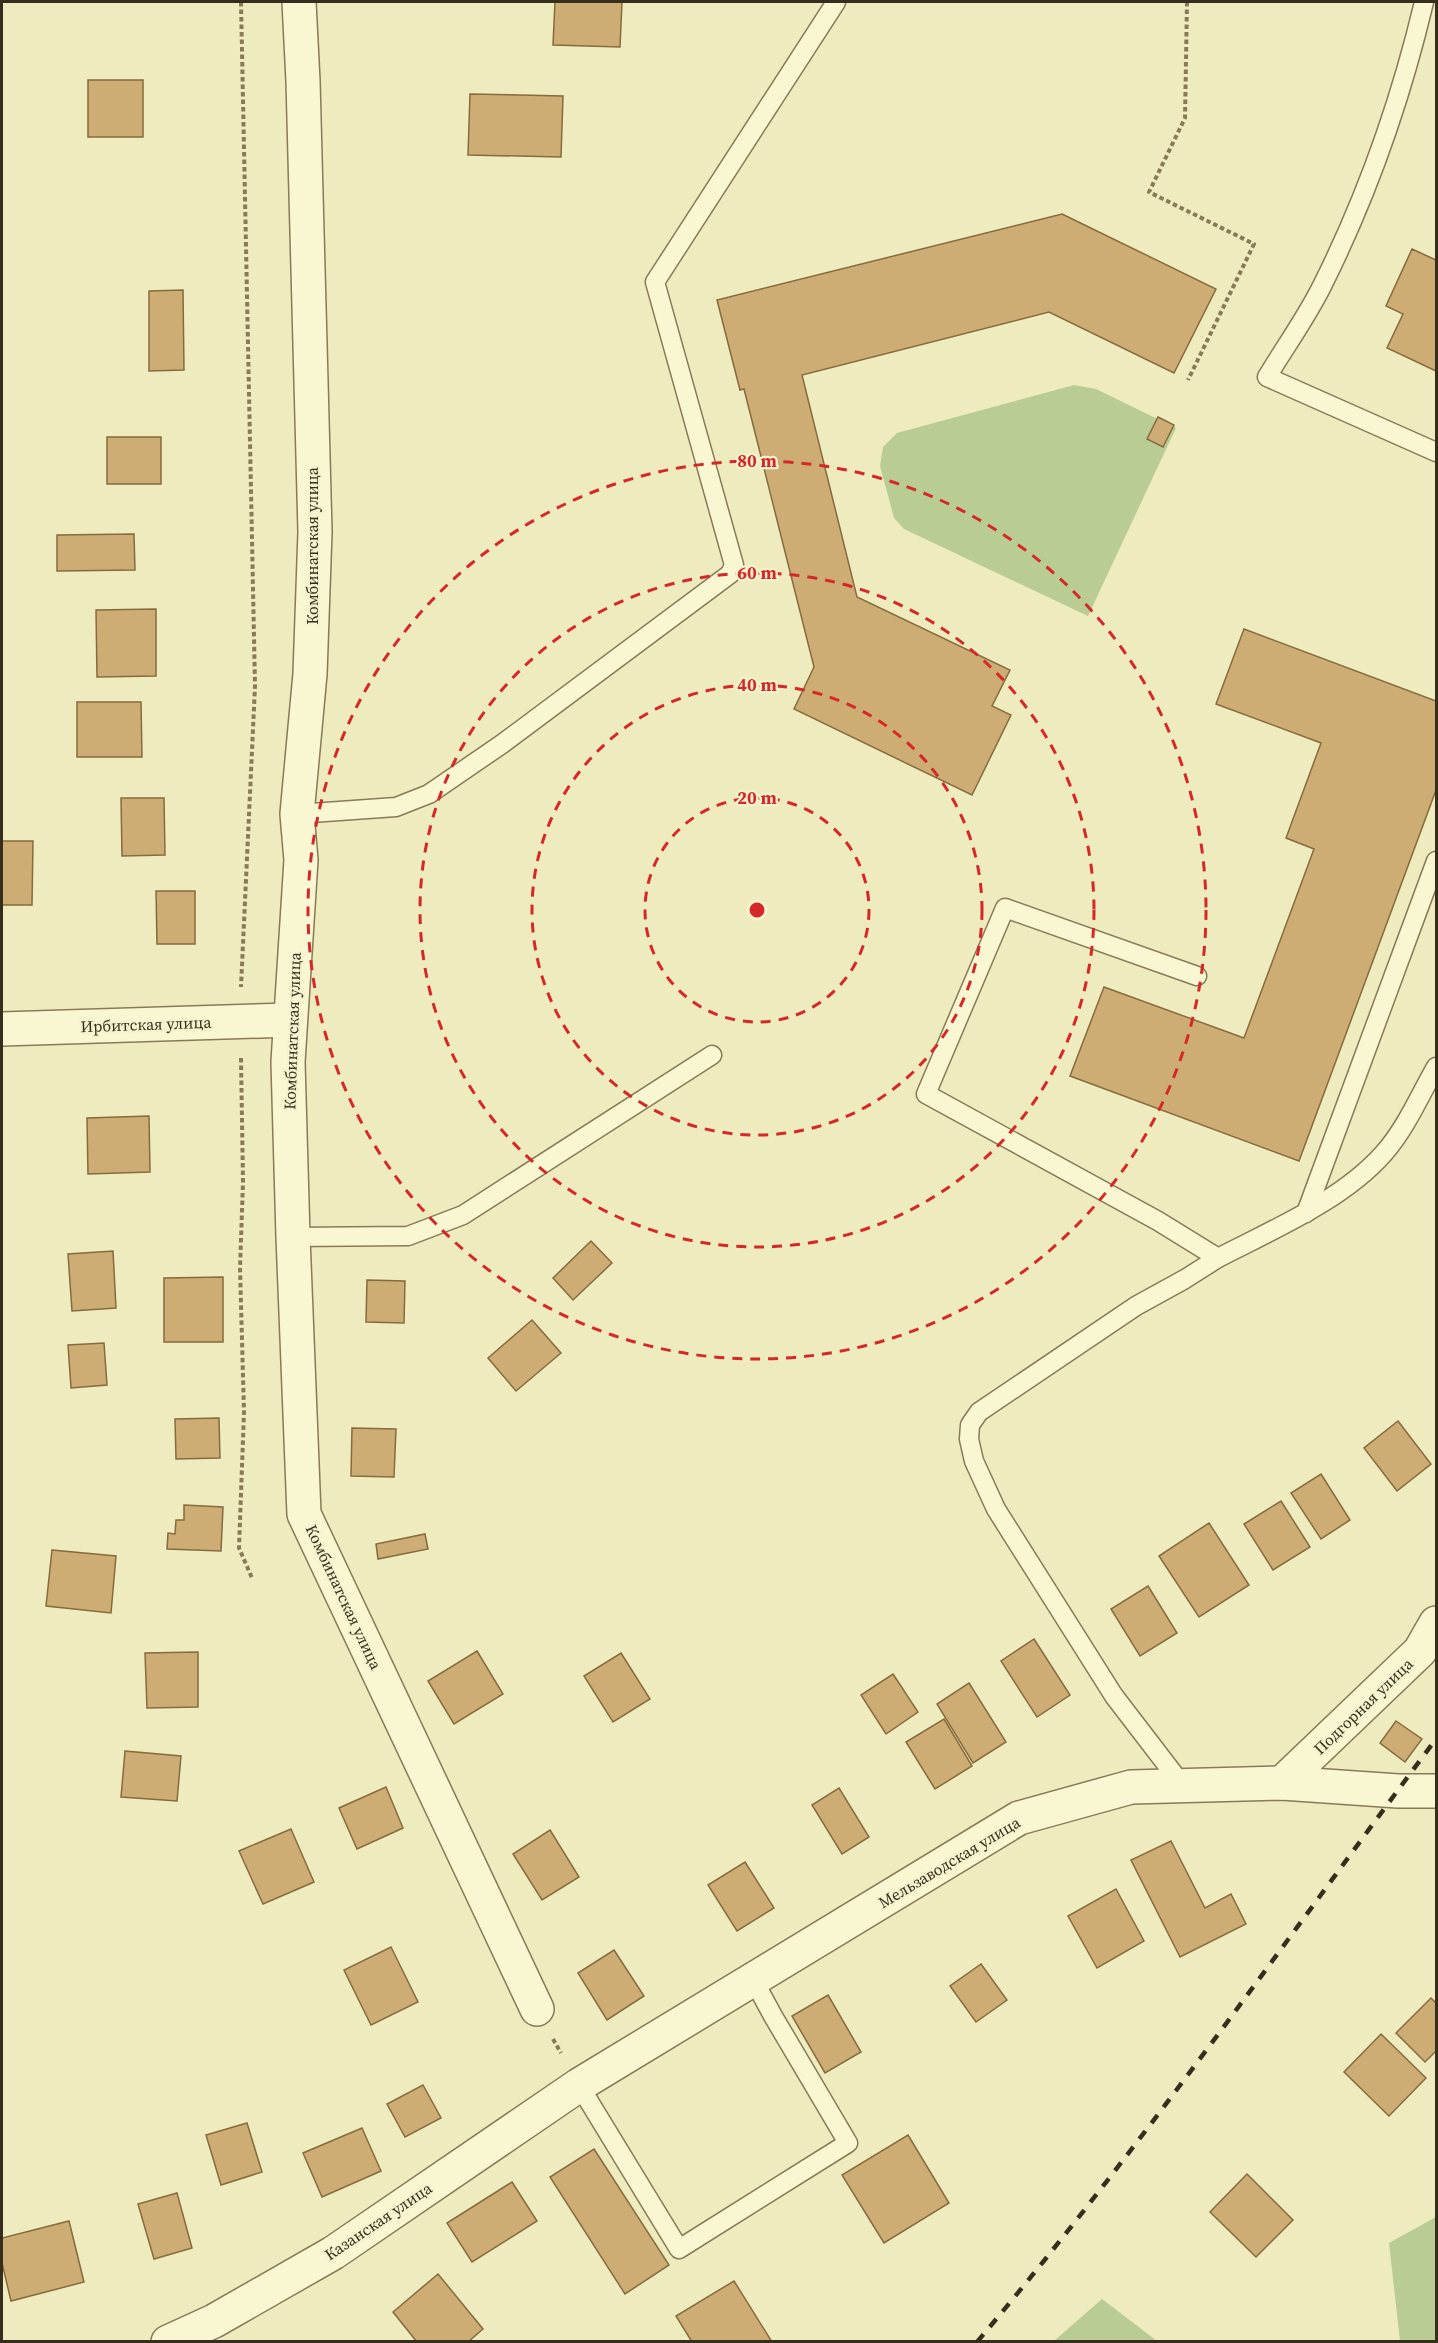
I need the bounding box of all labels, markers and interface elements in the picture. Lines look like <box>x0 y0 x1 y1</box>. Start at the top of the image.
text: 80 m <box>737 448 777 473</box>
street label: Комбинатская улица <box>301 466 323 625</box>
text: 60 m <box>737 560 777 585</box>
text: 40 m <box>737 672 777 697</box>
text: 20 m <box>737 785 777 810</box>
centre of rings <box>747 900 767 920</box>
street label: Комбинатская улица <box>278 951 306 1110</box>
street label: Ирбитская улица <box>80 1011 213 1037</box>
street label: Комбинатская улица <box>301 1521 388 1674</box>
street label: Подгорная улица <box>1309 1652 1418 1759</box>
street label: Мельзаводская улица <box>874 1810 1025 1913</box>
street label: Казанская улица <box>320 2176 437 2265</box>

